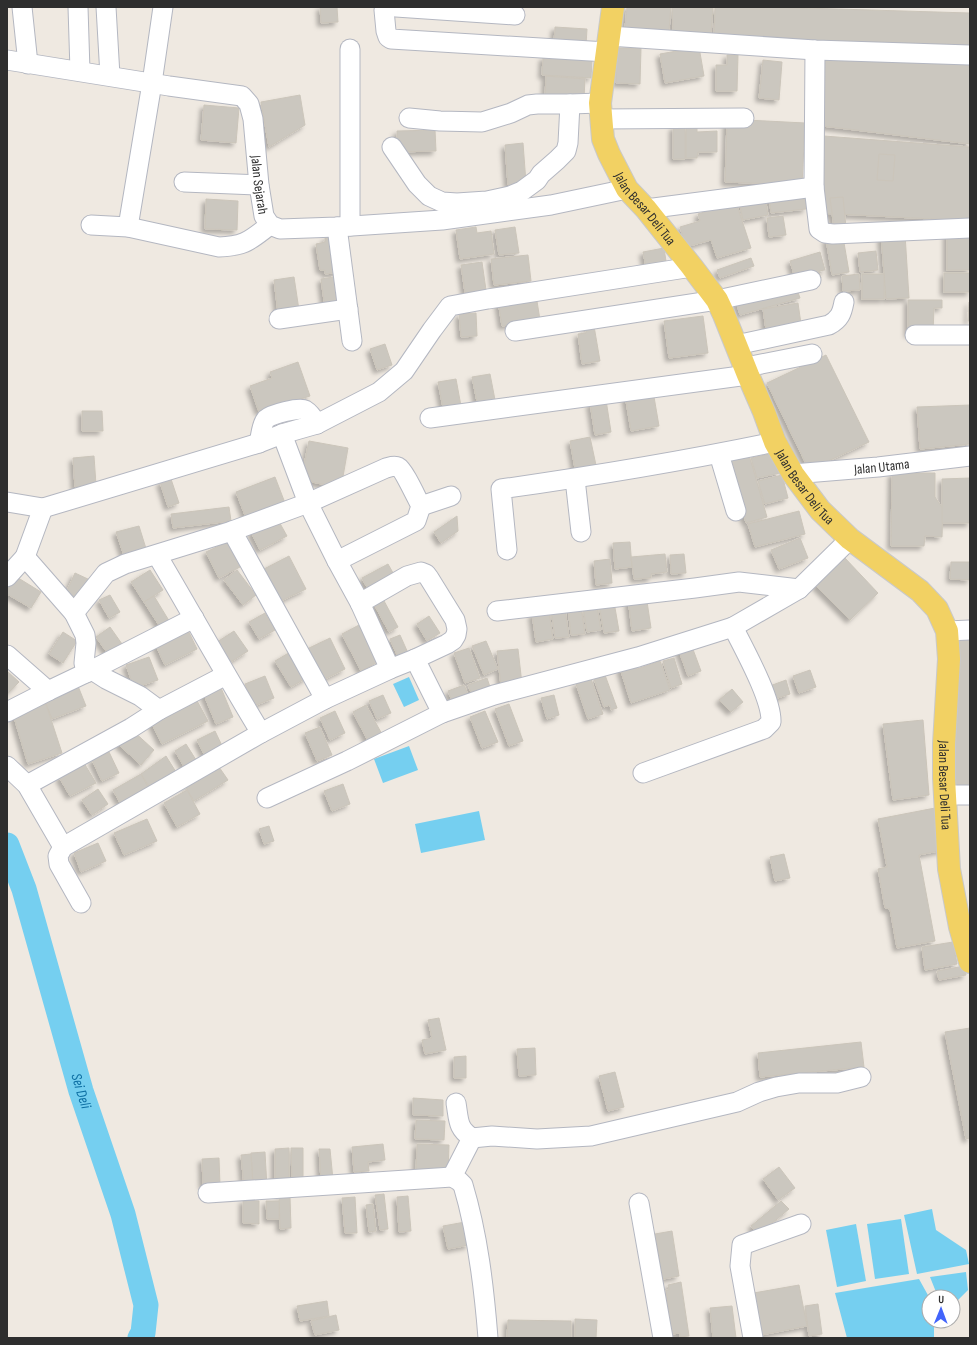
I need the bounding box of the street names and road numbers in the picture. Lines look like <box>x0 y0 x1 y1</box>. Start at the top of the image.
street label: Jalan Sejarah <box>247 154 272 215</box>
street label: Jalan Besar Deli Tua <box>610 168 679 249</box>
street label: Jalan Besar Deli Tua <box>771 445 838 528</box>
street label: Jalan Utama <box>852 455 910 478</box>
street label: Jalan Besar Deli Tua <box>935 739 955 830</box>

